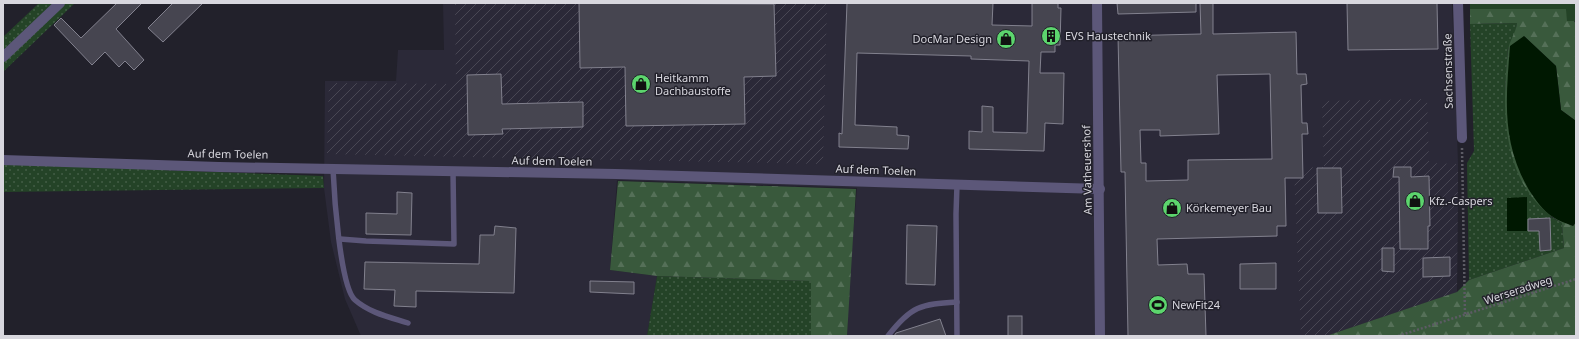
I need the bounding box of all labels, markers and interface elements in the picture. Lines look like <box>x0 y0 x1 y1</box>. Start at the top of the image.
building icon: EVS Haustechnik <box>1040 25 1062 47</box>
shop icon: DocMar Design <box>995 28 1017 50</box>
place label: EVS Haustechnik <box>1065 28 1151 43</box>
place label: DocMar Design <box>913 31 992 46</box>
street label: Sachsenstraße <box>1439 33 1456 109</box>
place label: Heitkamm Dachbaustoffe <box>655 70 731 98</box>
shop icon: Heitkamm Dachbaustoffe <box>630 73 652 95</box>
street label: Am Vatheuershof <box>1078 124 1095 215</box>
street label: Auf dem Toelen <box>188 145 268 162</box>
street label: Auf dem Toelen <box>512 152 592 169</box>
street label: Auf dem Toelen <box>835 161 917 178</box>
shop icon: Kfz.-Caspers <box>1404 190 1426 212</box>
place label: Kfz.-Caspers <box>1429 193 1492 208</box>
shop icon: Körkemeyer Bau <box>1161 197 1183 219</box>
place label: Körkemeyer Bau <box>1186 200 1272 215</box>
street label: Werseradweg <box>1482 271 1554 308</box>
sports icon: NewFit24 <box>1147 294 1169 316</box>
place label: NewFit24 <box>1172 297 1221 312</box>

